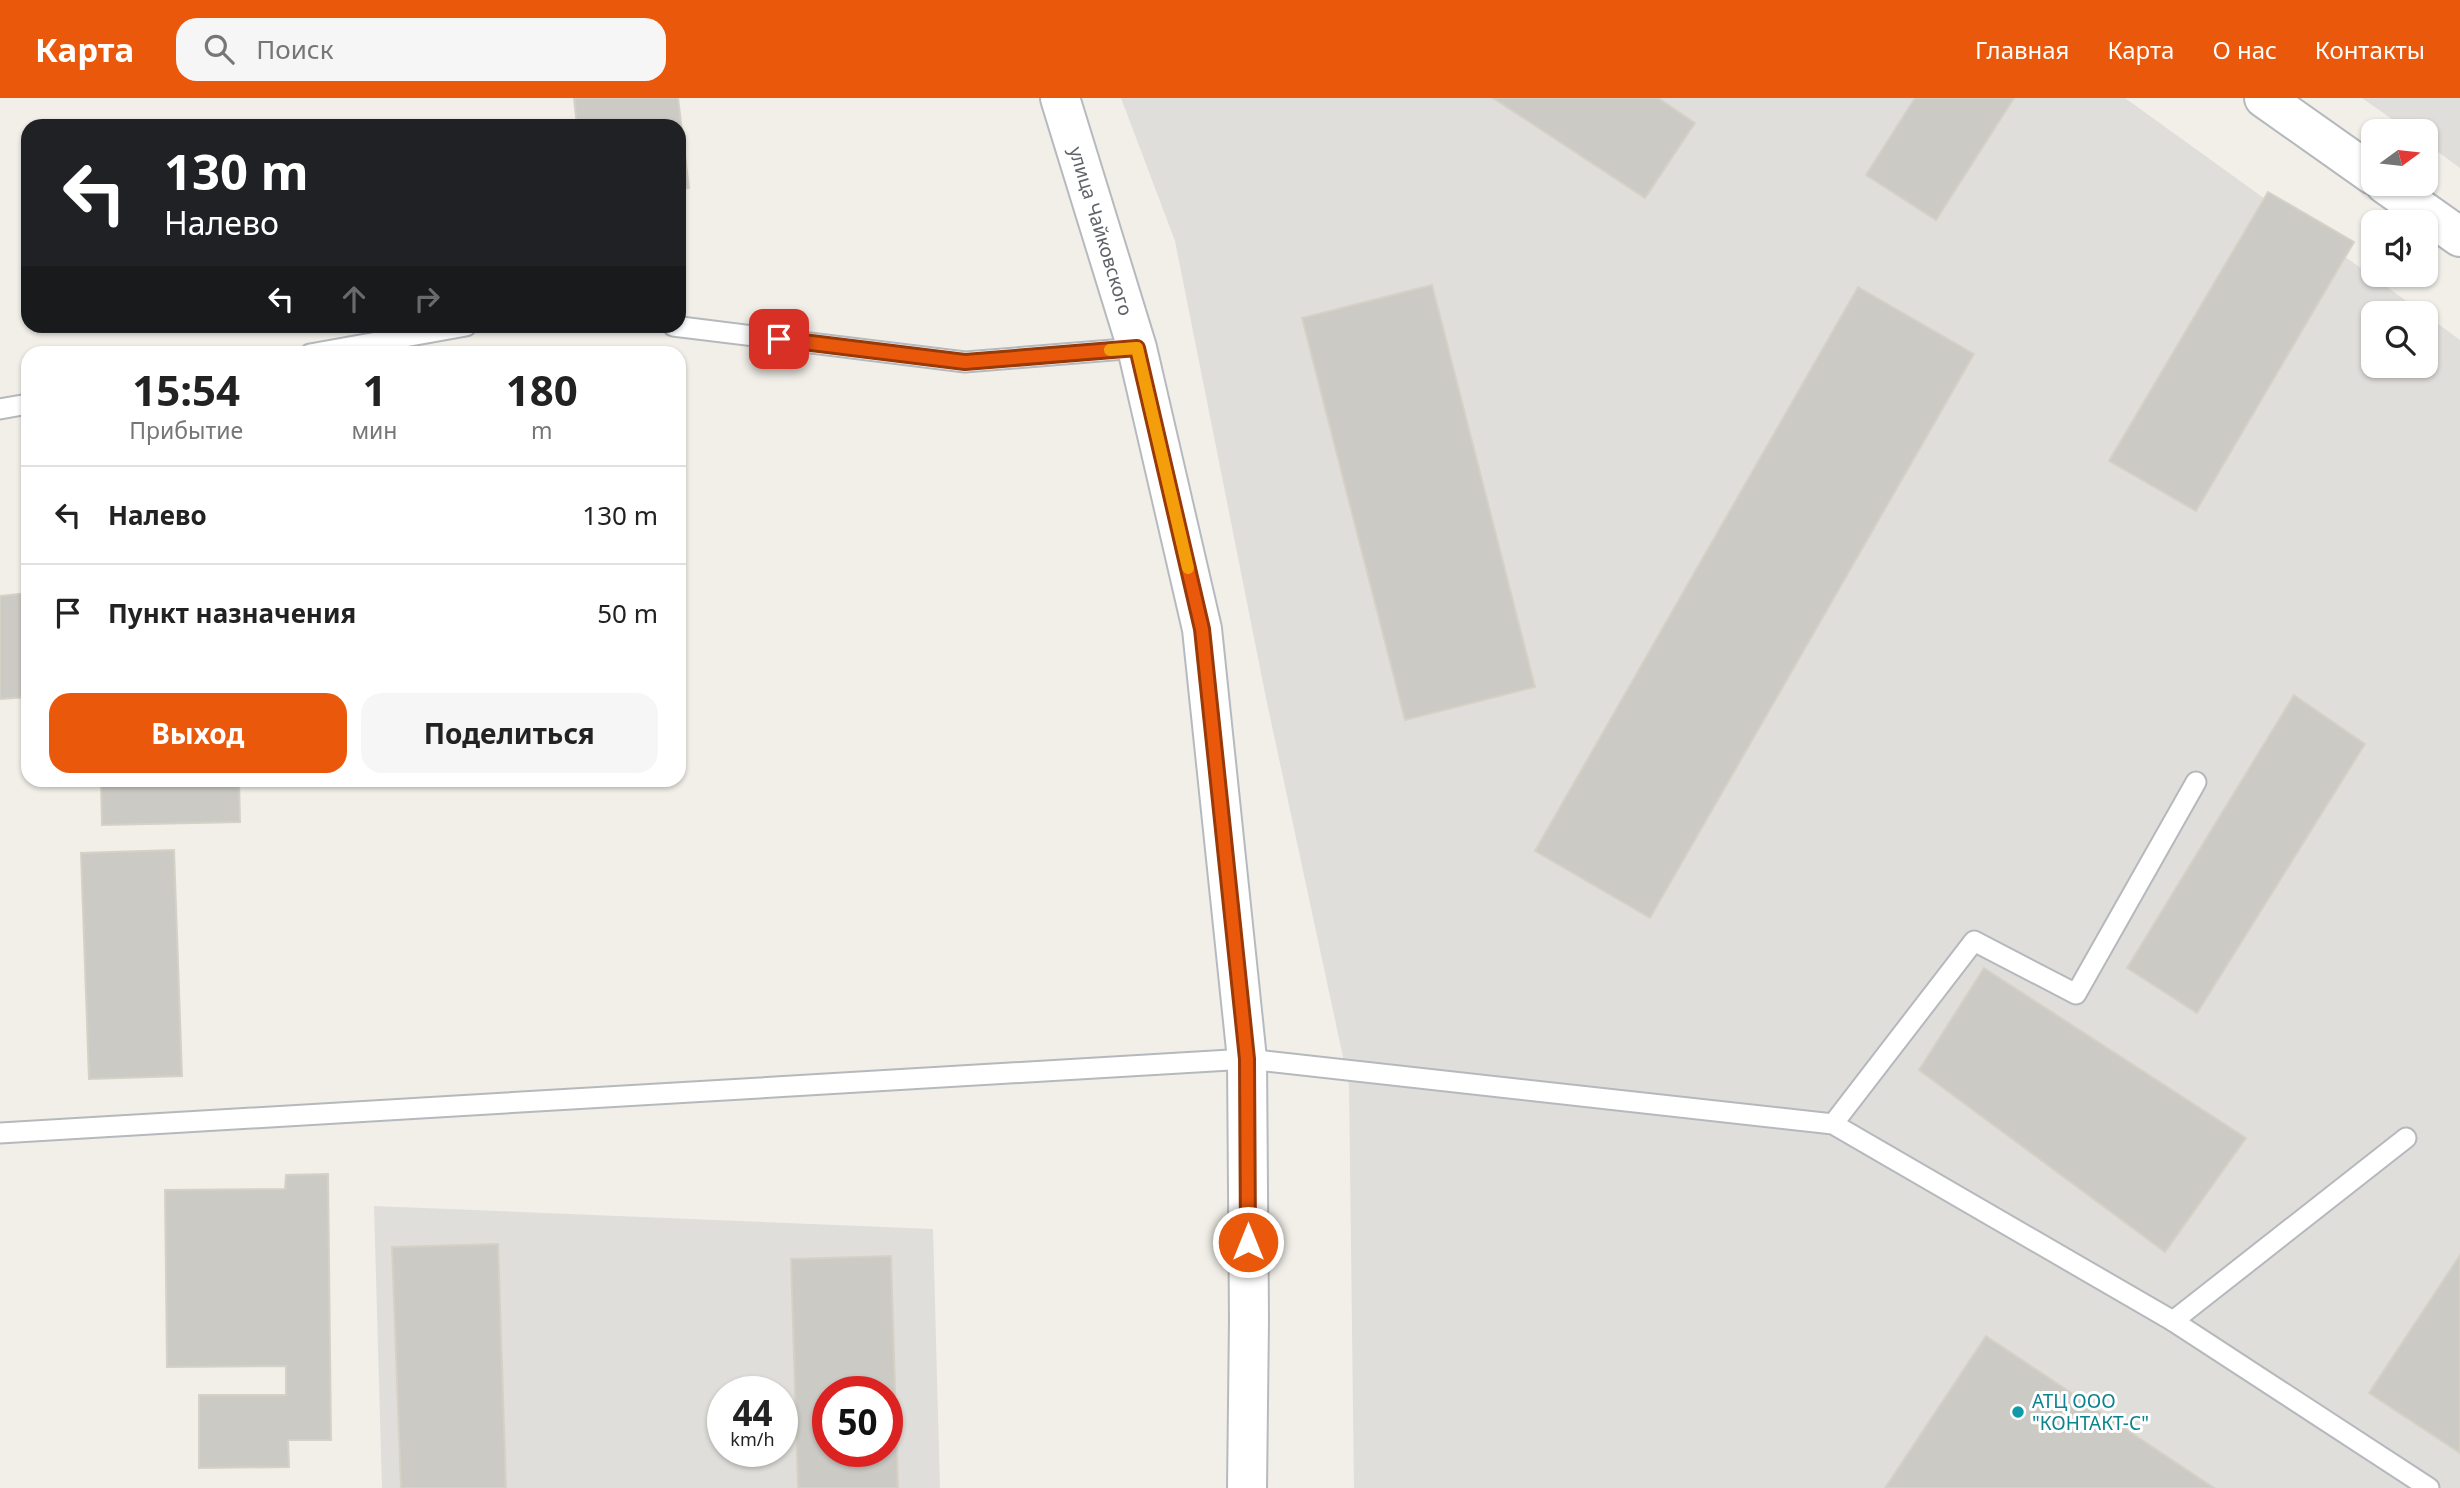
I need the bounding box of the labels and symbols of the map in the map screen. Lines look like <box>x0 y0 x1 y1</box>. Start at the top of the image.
north arrow <box>2361 119 2438 196</box>
street label: улица Чайковского <box>1063 143 1139 319</box>
pin <box>749 309 809 369</box>
position arrow <box>1211 1205 1285 1279</box>
speed limit sign: 50 <box>812 1376 903 1467</box>
place label: АТЦ ООО "КОНТАКТ-С" <box>2032 1388 2149 1436</box>
marker: АТЦ ООО "КОНТАКТ-С" <box>2010 1404 2026 1420</box>

